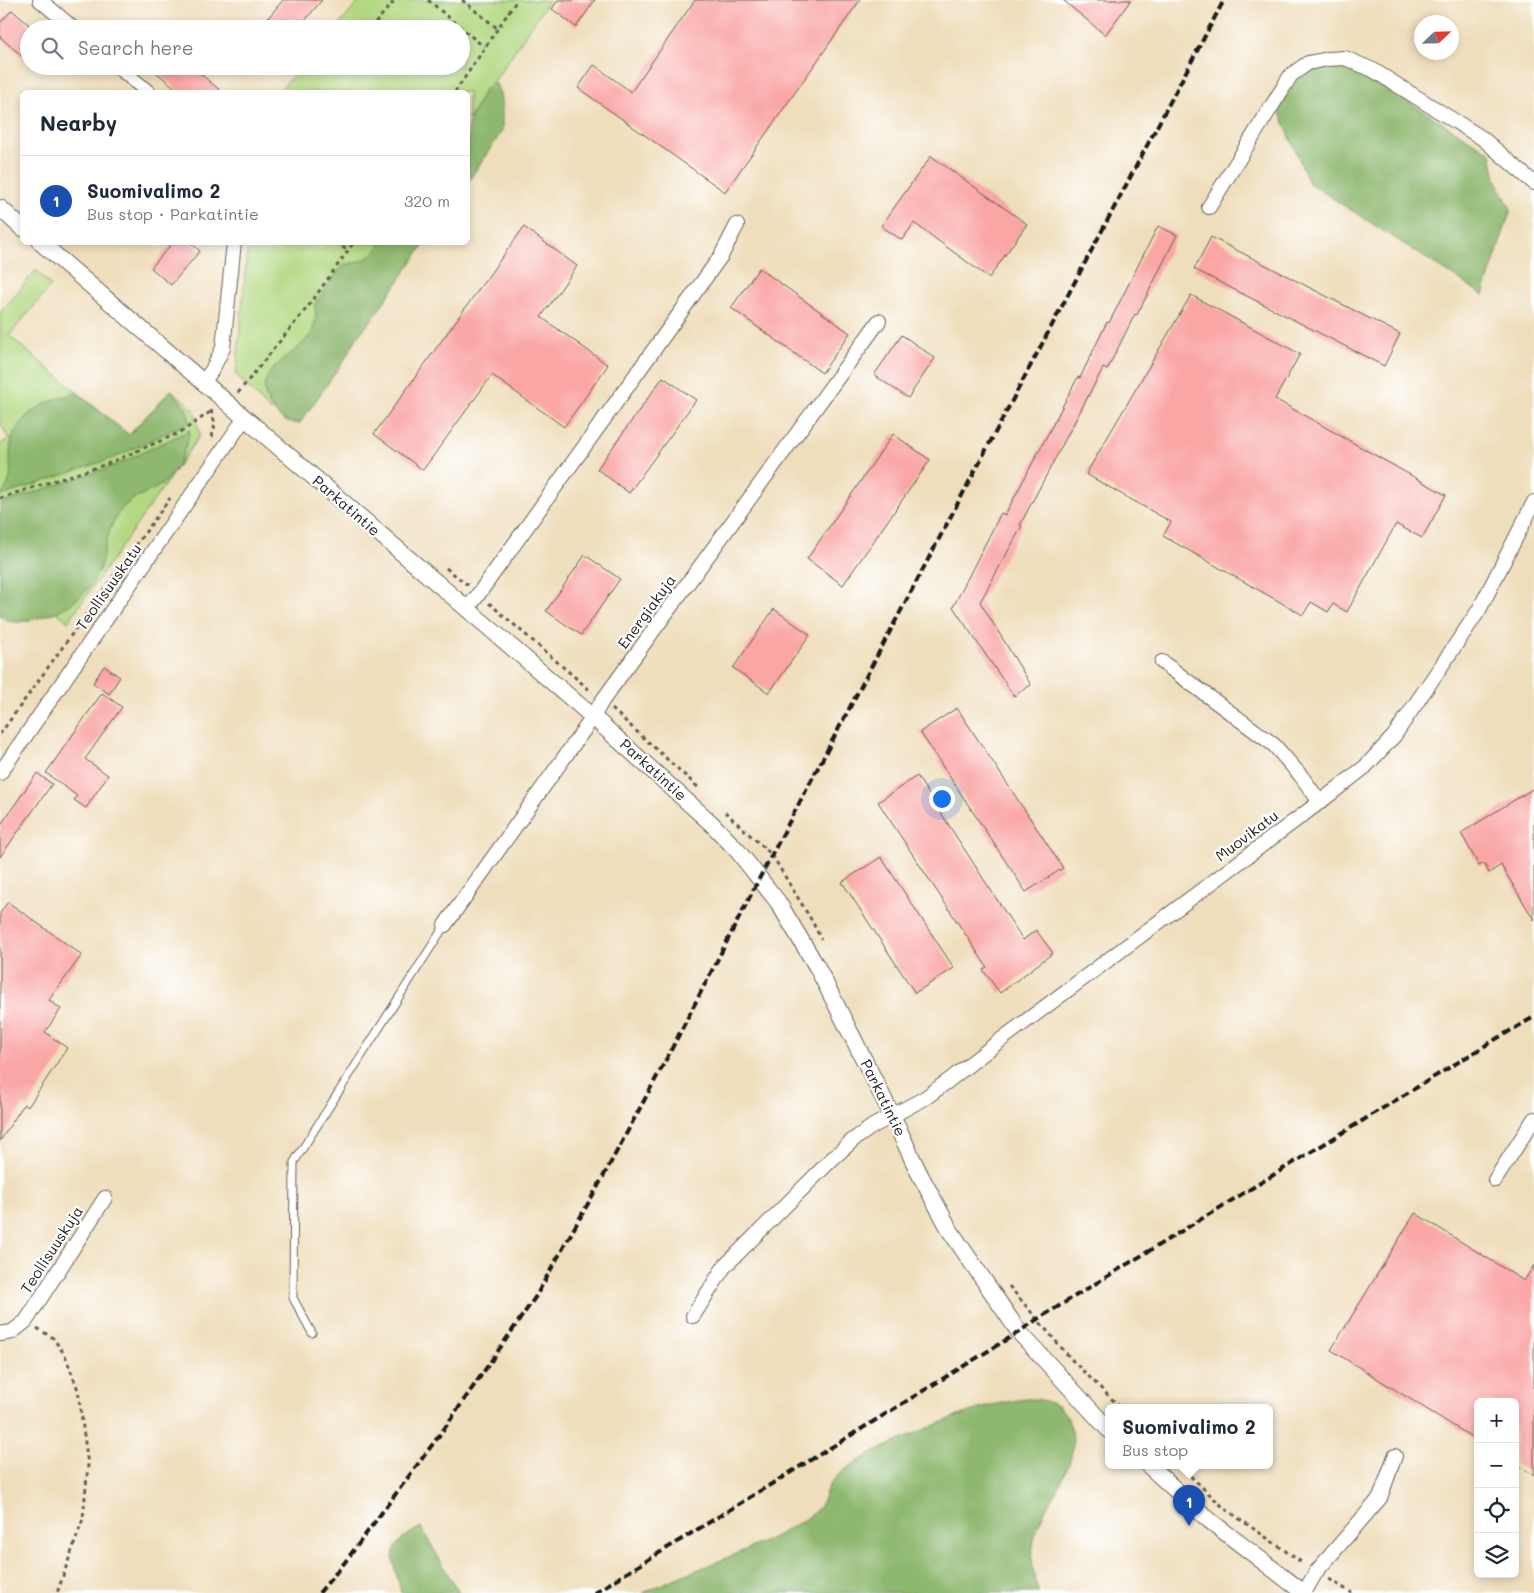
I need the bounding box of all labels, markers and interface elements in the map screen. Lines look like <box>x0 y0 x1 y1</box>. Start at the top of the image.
north arrow <box>1414 15 1459 60</box>
search box <box>20 20 470 75</box>
icon: search <box>38 34 66 62</box>
text: Search here <box>78 35 194 60</box>
text: Nearby <box>40 109 117 136</box>
text: Suomivalimo 2 <box>87 178 220 203</box>
text: 1 <box>52 190 60 211</box>
text: 320 m <box>404 190 450 211</box>
text: Bus stop · Parkatintie <box>87 203 259 224</box>
street label: Parkatintie <box>309 470 385 540</box>
street label: Teollisuuskatu <box>71 539 146 634</box>
street label: Energiakuja <box>613 570 680 652</box>
street label: Parkatintie <box>616 734 691 805</box>
your location <box>929 786 955 812</box>
street label: Muovikatu <box>1211 805 1282 865</box>
street label: Parkatintie <box>857 1056 911 1139</box>
street label: Teollisuuskuja <box>15 1202 87 1297</box>
map controls <box>1474 1398 1519 1578</box>
button: + <box>1474 1398 1519 1443</box>
popup <box>1105 1404 1273 1469</box>
text: Suomivalimo 2 <box>1122 1414 1256 1439</box>
text: Bus stop <box>1122 1439 1188 1460</box>
button: − <box>1474 1443 1519 1488</box>
pin: 1 <box>1173 1485 1205 1526</box>
button: locate <box>1474 1488 1519 1533</box>
button: layers <box>1474 1533 1519 1578</box>

